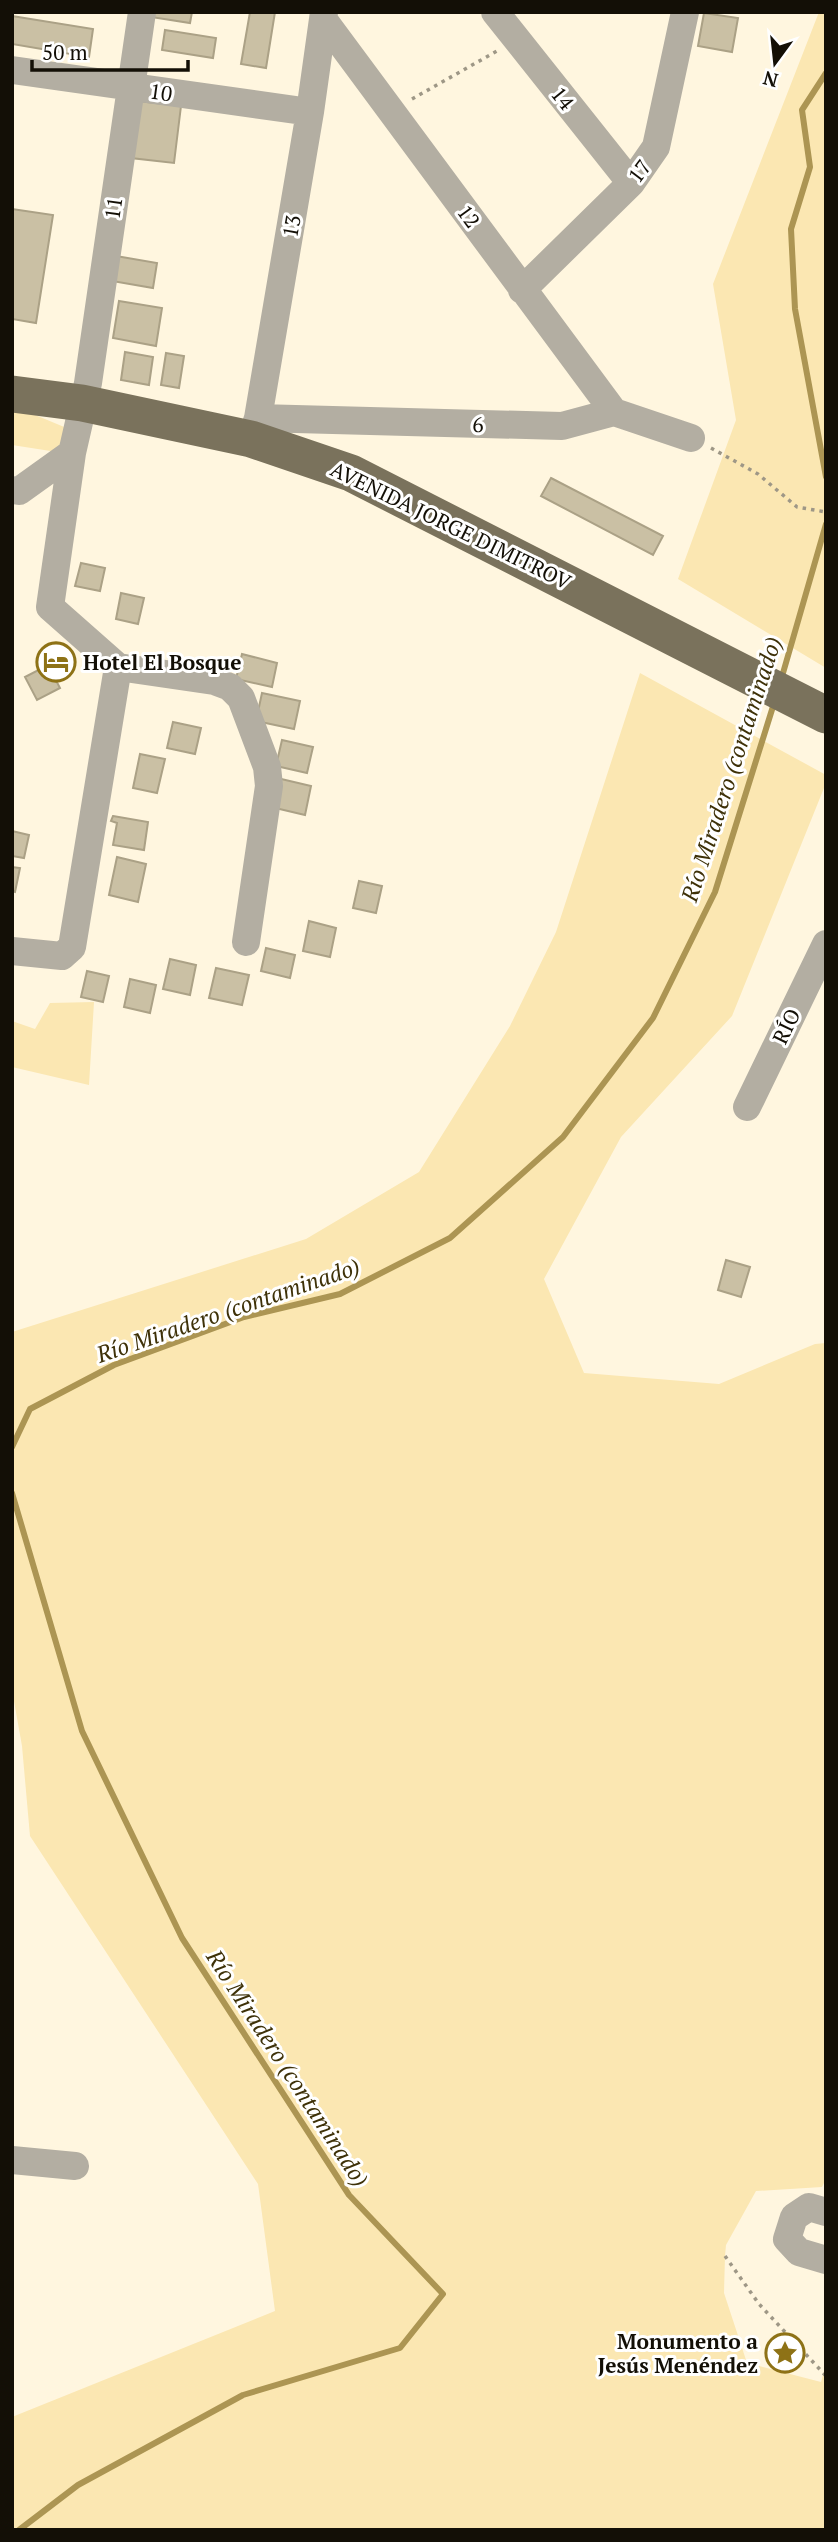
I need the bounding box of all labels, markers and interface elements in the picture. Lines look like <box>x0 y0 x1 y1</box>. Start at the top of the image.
scale bar <box>32 28 187 72</box>
north arrow <box>740 28 810 98</box>
text: 50 m <box>42 38 88 66</box>
text: N <box>760 66 781 94</box>
street label: 10 <box>148 77 174 107</box>
street label: 14 <box>545 80 581 116</box>
street label: 17 <box>621 154 657 188</box>
street label: 11 <box>98 195 128 221</box>
street label: 12 <box>451 199 487 233</box>
street label: 13 <box>275 213 307 239</box>
street label: 6 <box>472 410 484 438</box>
street label: AVENIDA JORGE DIMITROV <box>326 455 576 596</box>
water label: Río Miradero (contaminado) <box>673 633 788 906</box>
hotel icon: Hotel El Bosque <box>35 641 77 683</box>
place label: Hotel El Bosque <box>83 648 241 676</box>
street label: RÍO <box>765 1004 807 1048</box>
water label: Río Miradero (contaminado) <box>91 1250 364 1370</box>
water label: Río Miradero (contaminado) <box>199 1943 376 2192</box>
place label: Monumento a Jesús Menéndez <box>598 2327 758 2379</box>
place icon: Monumento a Jesús Menéndez <box>764 2332 806 2374</box>

